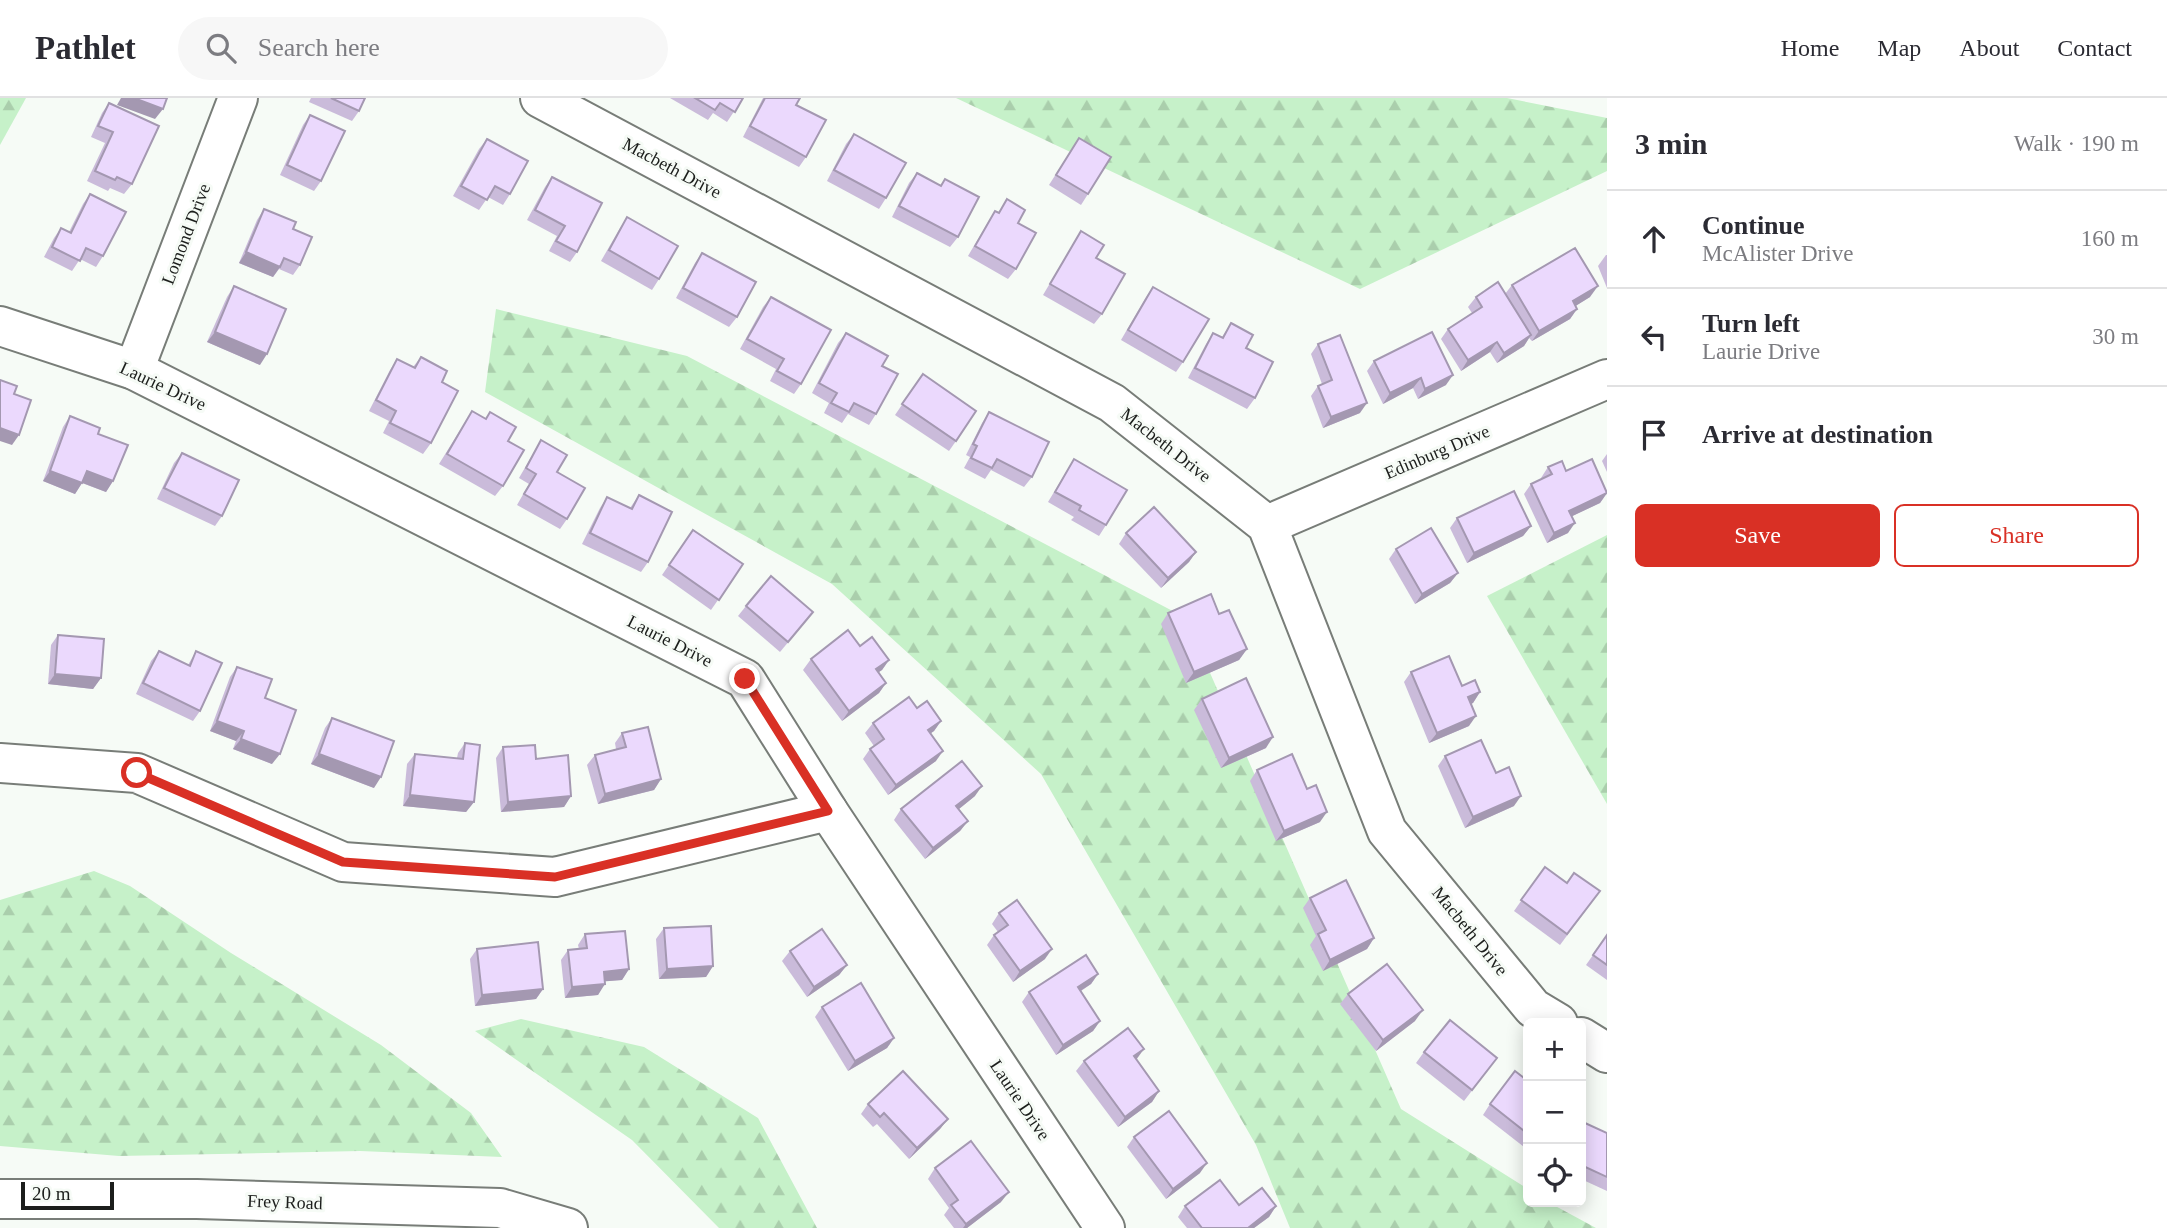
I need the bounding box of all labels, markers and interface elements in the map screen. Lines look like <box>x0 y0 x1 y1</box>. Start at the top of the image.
search box <box>178 17 668 80</box>
icon: search <box>202 29 240 67</box>
text: Pathlet <box>35 30 136 66</box>
text: Search here <box>258 33 380 62</box>
text: Home <box>1781 35 1839 61</box>
text: Map <box>1877 35 1921 61</box>
text: About <box>1959 35 2019 61</box>
text: Contact <box>2057 35 2132 61</box>
text: 3 min <box>1635 127 1708 160</box>
text: Walk · 190 m <box>2014 131 2139 156</box>
street label: Macbeth Drive <box>619 134 725 202</box>
street label: Lomond Drive <box>158 181 214 287</box>
text: Continue <box>1702 211 1805 240</box>
icon: ahead <box>1635 220 1673 258</box>
text: 160 m <box>2081 226 2139 251</box>
text: McAlister Drive <box>1702 241 1853 266</box>
text: Turn left <box>1702 309 1800 338</box>
icon: left <box>1635 318 1673 356</box>
text: 30 m <box>2092 324 2139 349</box>
text: Laurie Drive <box>1702 339 1820 364</box>
street label: Laurie Drive <box>117 357 209 415</box>
street label: Macbeth Drive <box>1117 404 1215 486</box>
icon: arrive <box>1635 416 1673 454</box>
text: Arrive at destination <box>1702 420 1933 449</box>
street label: Edinburg Drive <box>1381 421 1493 483</box>
button: Save <box>1635 504 1880 567</box>
button: Share <box>1894 504 2139 567</box>
street label: Laurie Drive <box>624 611 716 671</box>
route end <box>729 663 760 694</box>
route start <box>121 757 152 788</box>
street label: Macbeth Drive <box>1428 883 1512 979</box>
map controls <box>1523 1018 1586 1207</box>
button: + <box>1523 1018 1586 1081</box>
street label: Laurie Drive <box>986 1056 1054 1144</box>
button: − <box>1523 1081 1586 1144</box>
button: locate <box>1523 1144 1586 1207</box>
scale bar <box>21 1179 114 1211</box>
text: 20 m <box>32 1183 71 1204</box>
street label: Frey Road <box>247 1191 323 1213</box>

